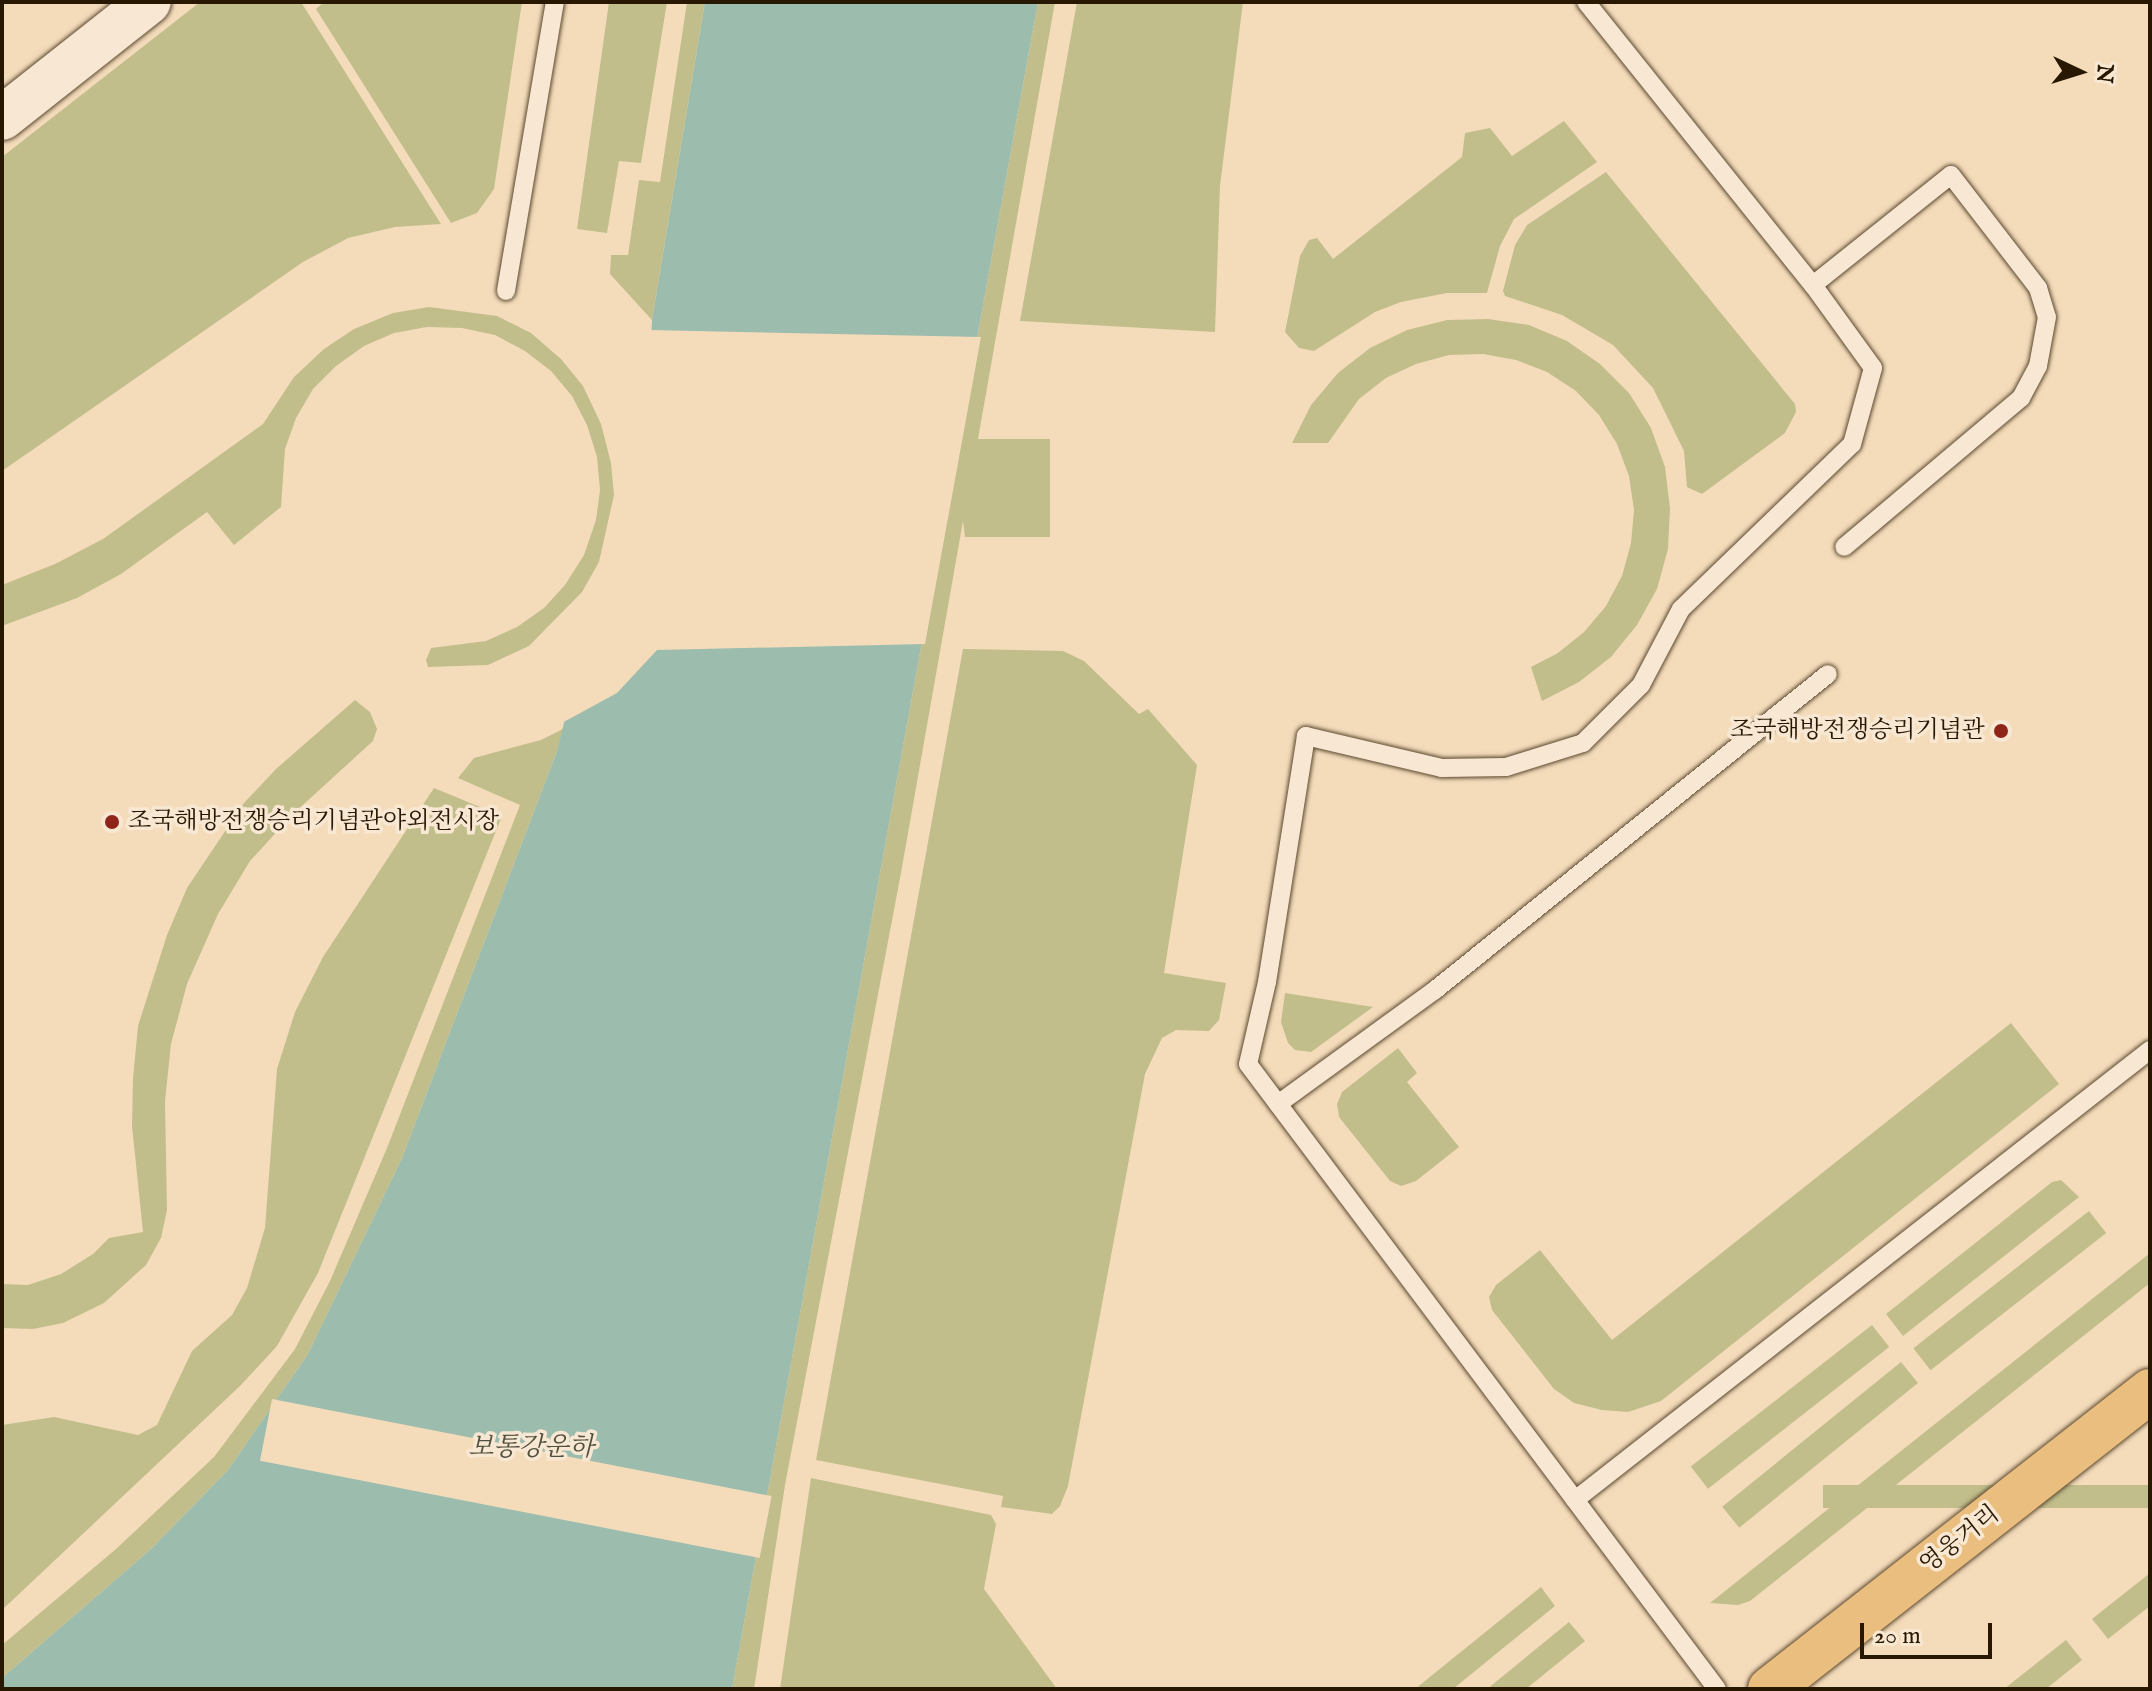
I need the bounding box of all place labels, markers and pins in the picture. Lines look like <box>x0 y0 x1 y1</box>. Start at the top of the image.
place label: 조국해방전쟁승리기념관 <box>1730 717 1985 745</box>
marker: 조국해방전쟁승리기념관 <box>1992 722 2010 740</box>
place label: 조국해방전쟁승리기념관야외전시장 <box>128 808 499 836</box>
marker: 조국해방전쟁승리기념관야외전시장 <box>103 813 121 831</box>

